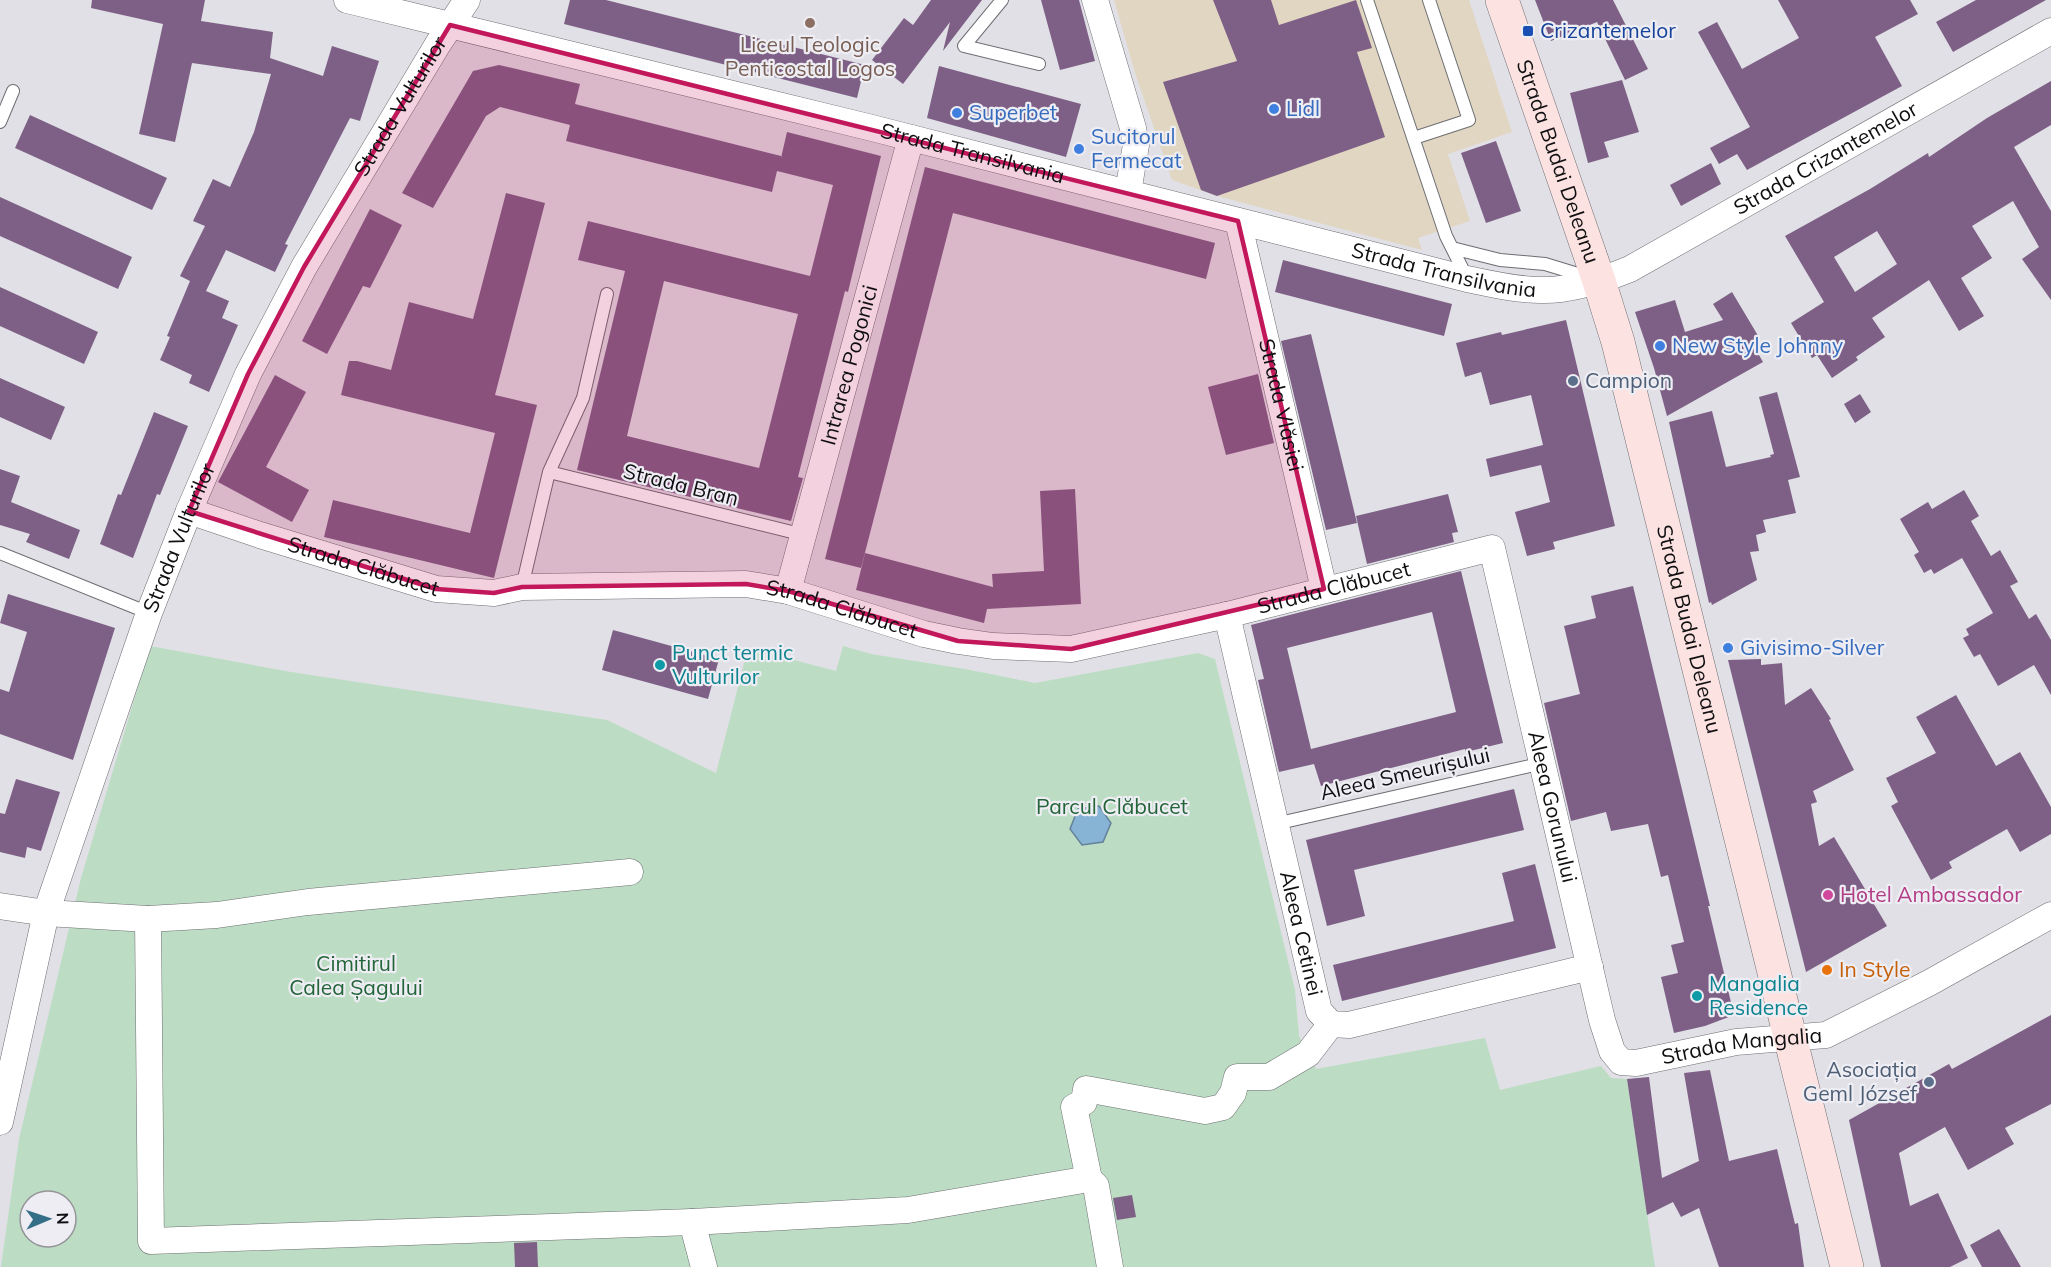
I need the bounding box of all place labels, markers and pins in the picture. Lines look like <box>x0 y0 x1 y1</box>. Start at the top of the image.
marker: Liceul Teologic Penticostal Logos <box>803 16 817 30</box>
place label: Crizantemelor <box>1540 17 1676 43</box>
marker: Crizantemelor <box>1521 24 1535 38</box>
place label: Liceul Teologic Penticostal Logos <box>725 31 895 81</box>
place label: Lidl <box>1286 95 1320 121</box>
place label: Superbet <box>969 99 1057 125</box>
marker: Lidl <box>1267 102 1281 116</box>
marker: Superbet <box>950 106 964 120</box>
place label: Sucitorul Fermecat <box>1091 123 1182 173</box>
marker: Sucitorul Fermecat <box>1072 142 1086 156</box>
place label: New Style Johnny <box>1672 332 1843 358</box>
marker: New Style Johnny <box>1653 339 1667 353</box>
place label: Campion <box>1585 367 1672 393</box>
marker: Campion <box>1566 374 1580 388</box>
place label: Givisimo-Silver <box>1740 634 1885 660</box>
place label: Punct termic Vulturilor <box>672 639 793 689</box>
marker: Givisimo-Silver <box>1721 641 1735 655</box>
marker: Punct termic Vulturilor <box>653 658 667 672</box>
place label: Hotel Ambassador <box>1840 881 2022 907</box>
marker: Hotel Ambassador <box>1821 888 1835 902</box>
place label: In Style <box>1839 956 1910 982</box>
marker: In Style <box>1820 963 1834 977</box>
place label: Mangalia Residence <box>1709 970 1808 1020</box>
marker: Mangalia Residence <box>1690 989 1704 1003</box>
place label: Asociația Geml József <box>1803 1056 1918 1106</box>
marker: Asociația Geml József <box>1922 1075 1936 1089</box>

